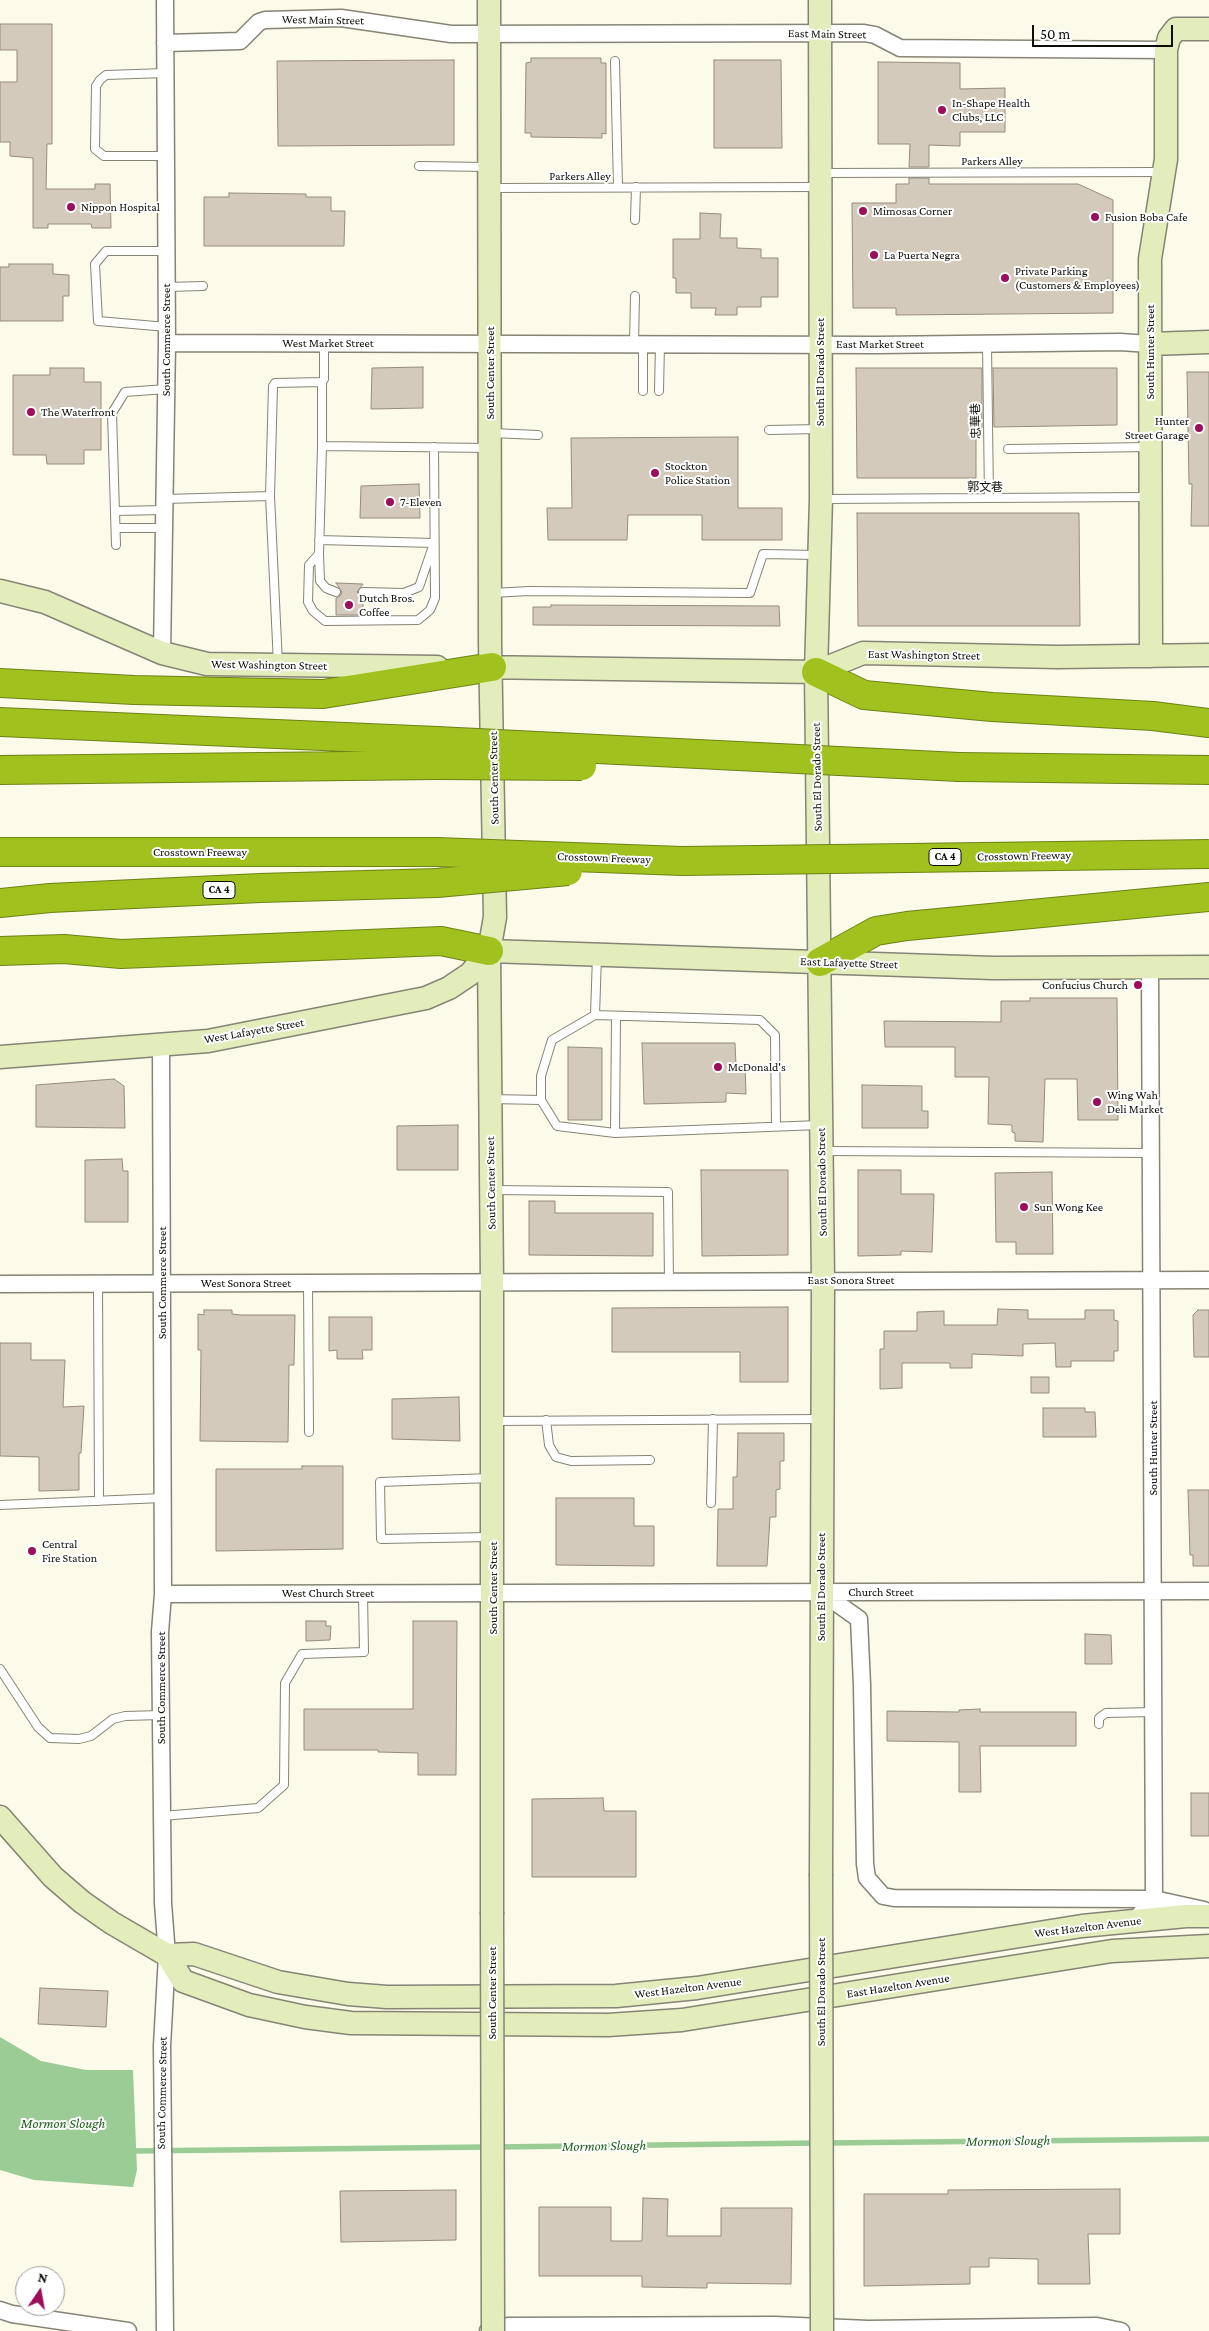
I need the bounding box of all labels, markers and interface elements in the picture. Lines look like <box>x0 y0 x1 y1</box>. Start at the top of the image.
street label: West Main Street <box>282 12 364 28</box>
scale bar <box>1034 15 1175 47</box>
street label: East Main Street <box>788 26 866 42</box>
text: 50 m <box>1040 26 1070 42</box>
place label: In-Shape Health Clubs, LLC <box>952 96 1030 124</box>
marker: In-Shape Health Clubs, LLC <box>936 104 948 116</box>
street label: Parkers Alley <box>961 154 1023 168</box>
street label: Parkers Alley <box>549 169 611 183</box>
place label: Nippon Hospital <box>81 200 160 214</box>
marker: Nippon Hospital <box>65 201 77 213</box>
place label: Mimosas Corner <box>873 204 952 218</box>
marker: Mimosas Corner <box>857 205 869 217</box>
place label: Fusion Boba Cafe <box>1105 210 1187 224</box>
marker: Fusion Boba Cafe <box>1089 211 1101 223</box>
place label: La Puerta Negra <box>884 248 960 262</box>
marker: La Puerta Negra <box>868 249 880 261</box>
place label: Private Parking (Customers & Employees) <box>1015 264 1140 292</box>
marker: Private Parking (Customers & Employees) <box>999 272 1011 284</box>
street label: South Commerce Street <box>159 284 173 396</box>
street label: South Hunter Street <box>1143 304 1157 400</box>
street label: South El Dorado Street <box>813 318 827 426</box>
street label: South Center Street <box>483 326 497 420</box>
street label: West Market Street <box>282 336 374 350</box>
street label: East Market Street <box>836 337 924 351</box>
street label: 忠華巷 <box>968 403 984 439</box>
place label: The Waterfront <box>41 405 115 419</box>
marker: The Waterfront <box>25 406 37 418</box>
place label: Hunter Street Garage <box>1125 414 1189 442</box>
marker: Hunter Street Garage <box>1193 422 1205 434</box>
place label: Stockton Police Station <box>665 459 730 487</box>
marker: Stockton Police Station <box>649 467 661 479</box>
street label: 郭文巷 <box>967 480 1003 494</box>
place label: 7-Eleven <box>400 495 442 509</box>
marker: 7-Eleven <box>384 496 396 508</box>
place label: Dutch Bros. Coffee <box>359 591 415 619</box>
marker: Dutch Bros. Coffee <box>343 599 355 611</box>
street label: East Washington Street <box>868 647 980 663</box>
street label: West Washington Street <box>211 657 327 673</box>
street label: South El Dorado Street <box>809 723 825 831</box>
street label: South Center Street <box>486 731 502 825</box>
street label: Crosstown Freeway <box>153 845 247 859</box>
street label: Crosstown Freeway <box>977 848 1071 864</box>
street label: Crosstown Freeway <box>557 849 651 867</box>
road number: CA 4 <box>929 849 961 866</box>
road number: CA 4 <box>203 882 235 898</box>
street label: East Lafayette Street <box>800 954 898 972</box>
place label: Confucius Church <box>1042 978 1128 992</box>
marker: Confucius Church <box>1132 979 1144 991</box>
street label: West Lafayette Street <box>203 1015 305 1047</box>
place label: McDonald's <box>728 1060 786 1074</box>
marker: McDonald's <box>712 1061 724 1073</box>
place label: Wing Wah Deli Market <box>1107 1088 1163 1116</box>
marker: Wing Wah Deli Market <box>1091 1096 1103 1108</box>
street label: South El Dorado Street <box>814 1128 830 1236</box>
street label: South Center Street <box>483 1136 499 1230</box>
place label: Sun Wong Kee <box>1034 1200 1103 1214</box>
marker: Sun Wong Kee <box>1018 1201 1030 1213</box>
street label: South Commerce Street <box>155 1227 169 1339</box>
street label: East Sonora Street <box>808 1273 894 1287</box>
street label: West Sonora Street <box>201 1276 291 1290</box>
street label: South Hunter Street <box>1146 1400 1160 1496</box>
street label: South El Dorado Street <box>814 1533 828 1641</box>
place label: Central Fire Station <box>42 1537 97 1565</box>
street label: South Center Street <box>486 1541 500 1635</box>
marker: Central Fire Station <box>26 1545 38 1557</box>
street label: Church Street <box>848 1585 914 1599</box>
street label: West Church Street <box>282 1586 374 1600</box>
street label: South Commerce Street <box>154 1632 168 1744</box>
street label: West Hazelton Avenue <box>1034 1913 1142 1941</box>
street label: South El Dorado Street <box>814 1938 828 2046</box>
street label: South Center Street <box>485 1946 499 2040</box>
street label: East Hazelton Avenue <box>846 1971 950 2001</box>
street label: West Hazelton Avenue <box>634 1974 742 2002</box>
street label: South Commerce Street <box>154 2037 170 2149</box>
water label: Mormon Slough <box>21 2116 105 2132</box>
water label: Mormon Slough <box>966 2132 1050 2150</box>
water label: Mormon Slough <box>562 2137 646 2155</box>
north arrow <box>15 2266 65 2316</box>
text: N <box>37 2268 49 2286</box>

